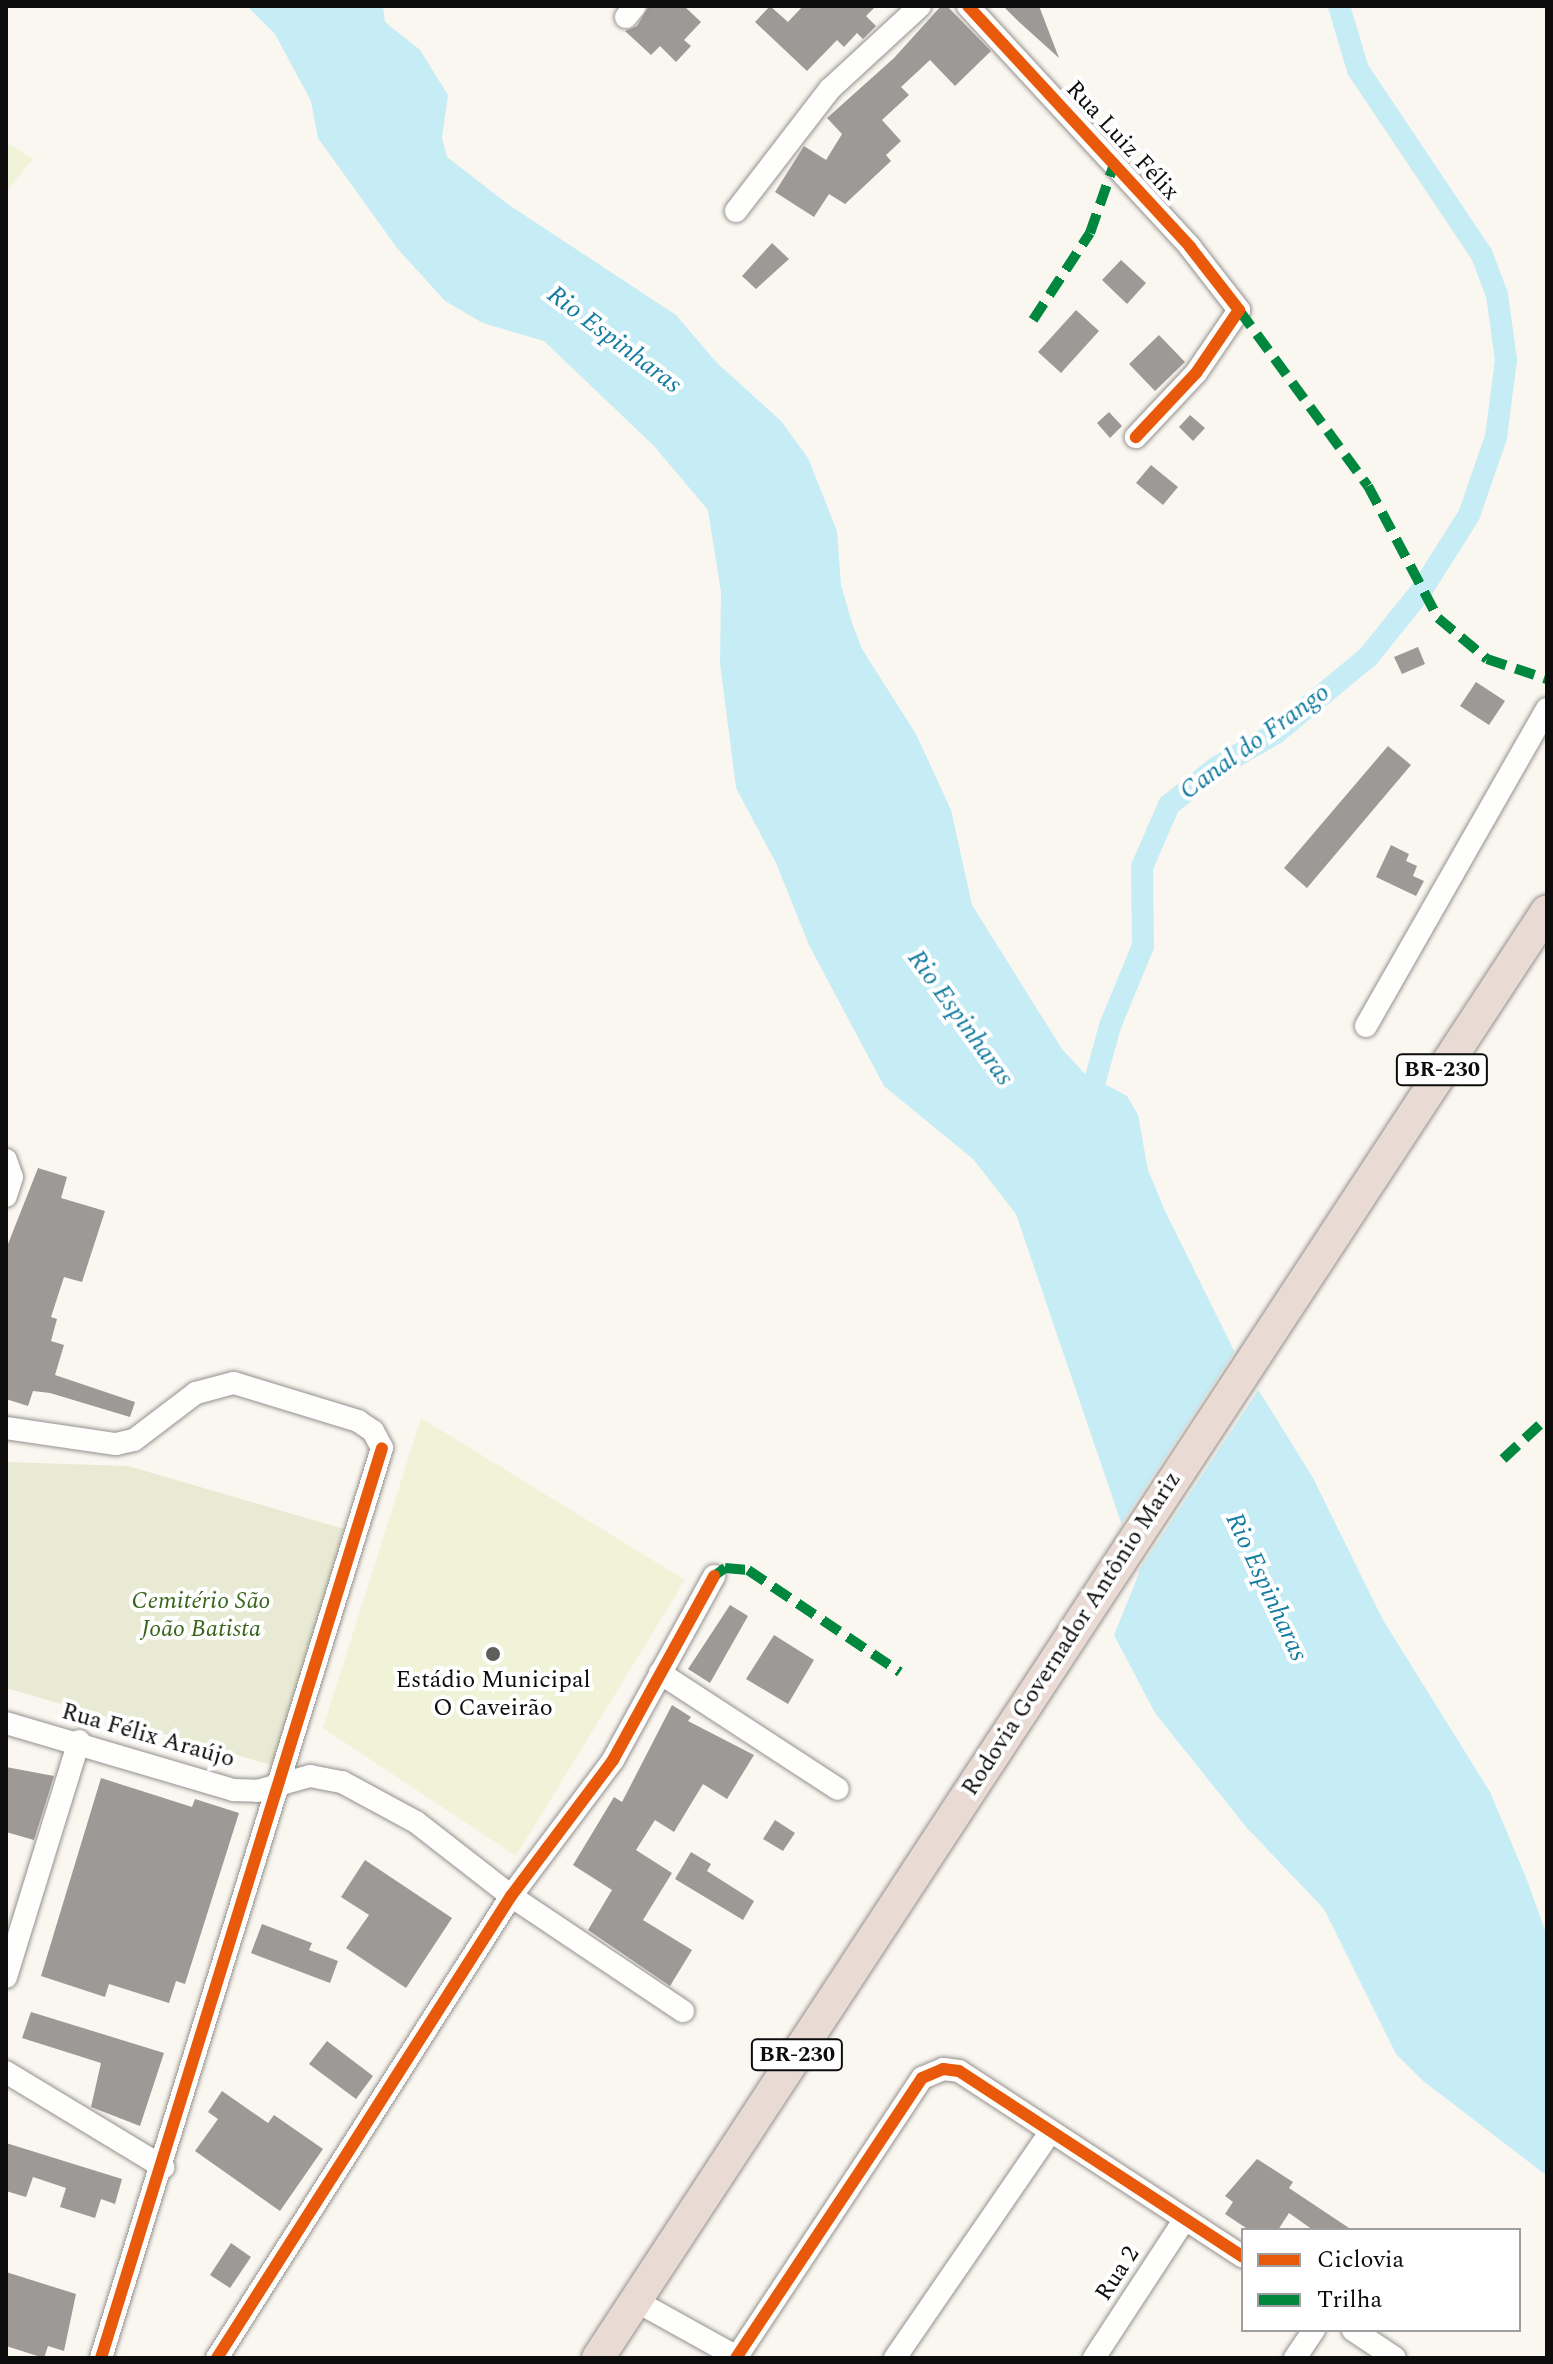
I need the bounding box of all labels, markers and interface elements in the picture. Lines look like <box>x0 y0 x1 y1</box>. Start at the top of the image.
street label: Rua Luiz Félix <box>1059 75 1185 207</box>
water label: Rio Espinharas <box>541 279 687 401</box>
water label: Canal do Frango <box>1174 677 1336 807</box>
water label: Rio Espinharas <box>900 944 1020 1092</box>
road number: BR-230 <box>1394 1052 1490 1088</box>
street label: Rodovia Governador Antônio Mariz <box>956 1467 1188 1801</box>
water label: Rio Espinharas <box>1218 1508 1314 1666</box>
park label: Cemitério São João Batista <box>131 1588 271 1644</box>
marker: Estádio Municipal O Caveirão <box>484 1645 502 1663</box>
place label: Estádio Municipal O Caveirão <box>395 1667 591 1723</box>
street label: Rua Félix Araújo <box>58 1698 238 1774</box>
road number: BR-230 <box>749 2037 845 2073</box>
legend <box>1241 2228 1521 2332</box>
street label: Rua 2 <box>1090 2241 1146 2307</box>
text: Ciclovia <box>1317 2242 1404 2278</box>
text: Trilha <box>1317 2282 1382 2318</box>

